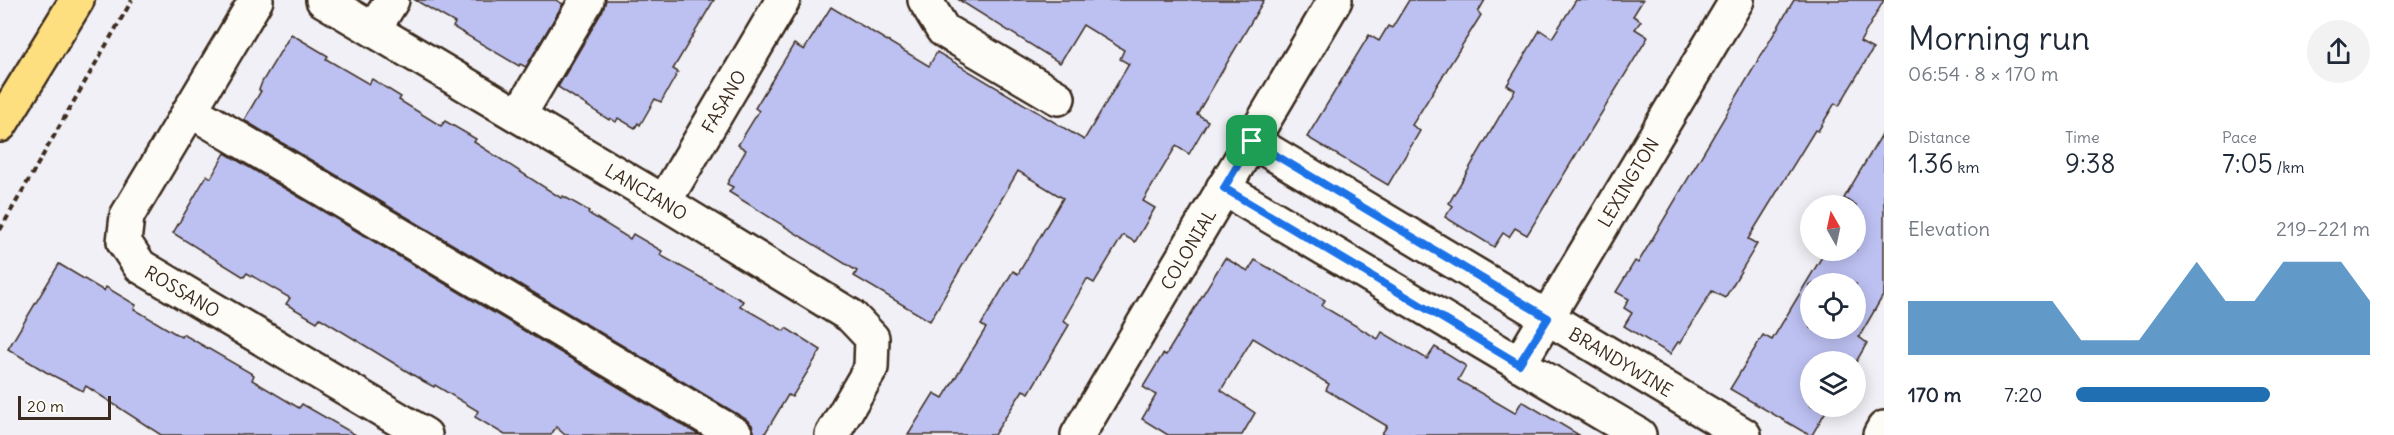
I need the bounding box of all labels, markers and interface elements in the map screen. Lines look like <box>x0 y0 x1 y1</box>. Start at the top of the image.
text: Morning run <box>1908 17 2090 59</box>
button: share <box>2307 20 2370 83</box>
text: 06:54 · 8 × 170 m <box>1908 61 2059 86</box>
street label: FASANO <box>696 66 751 137</box>
pin <box>1226 115 1277 166</box>
icon: arrive <box>1235 124 1268 157</box>
text: Distance <box>1908 127 1970 147</box>
text: Time <box>2065 127 2100 147</box>
text: Pace <box>2222 127 2257 147</box>
street label: LEXINGTON <box>1592 133 1664 231</box>
text: 1.36 <box>1908 147 1953 180</box>
text: 9:38 <box>2065 147 2116 180</box>
text: 7:05 <box>2222 147 2273 180</box>
text: km <box>1953 157 1980 177</box>
text: /km <box>2273 157 2305 177</box>
street label: LANCIANO <box>601 158 692 225</box>
north arrow <box>1800 195 1866 261</box>
map controls <box>1800 195 1866 417</box>
street label: COLONIAL <box>1155 204 1221 294</box>
text: Elevation <box>1908 216 1990 241</box>
text: 219–221 m <box>2276 216 2370 241</box>
street label: ROSSANO <box>141 260 224 322</box>
button: locate <box>1800 273 1866 339</box>
street label: BRANDYWINE <box>1565 322 1677 401</box>
button: layers <box>1800 351 1866 417</box>
text: 170 m <box>1908 382 1961 407</box>
text: 7:20 <box>2004 382 2042 407</box>
scale bar <box>18 393 111 420</box>
text: 20 m <box>27 396 64 416</box>

